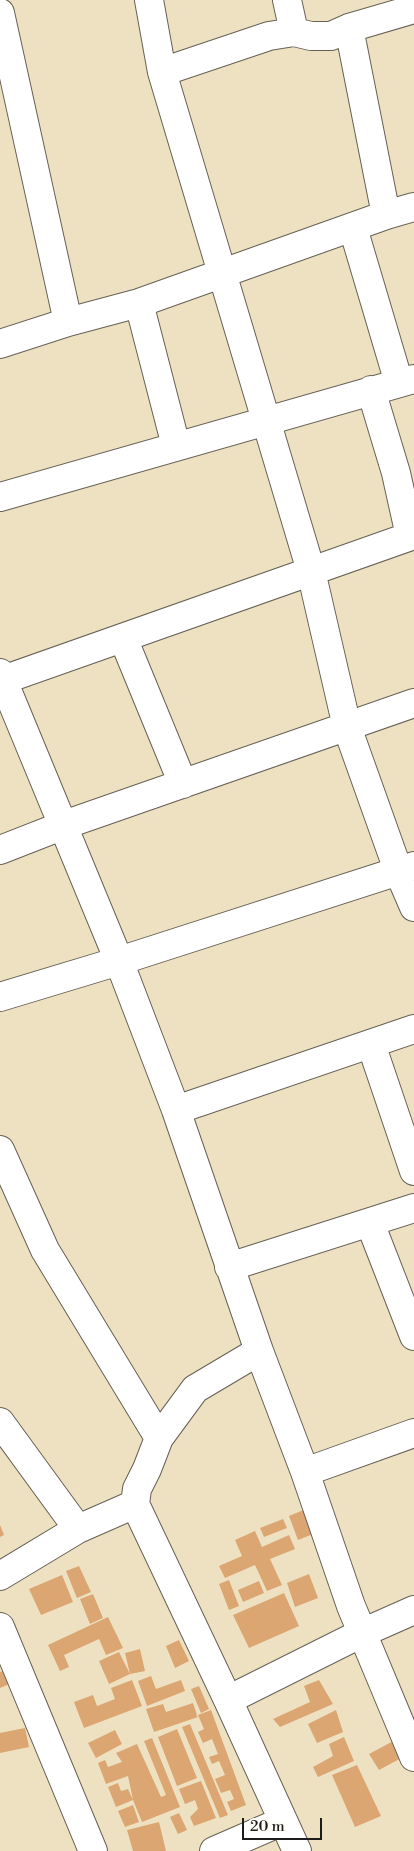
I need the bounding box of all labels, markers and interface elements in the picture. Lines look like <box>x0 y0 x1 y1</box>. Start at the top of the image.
scale bar <box>244 1808 324 1840</box>
text: 20 m <box>250 1817 285 1836</box>

